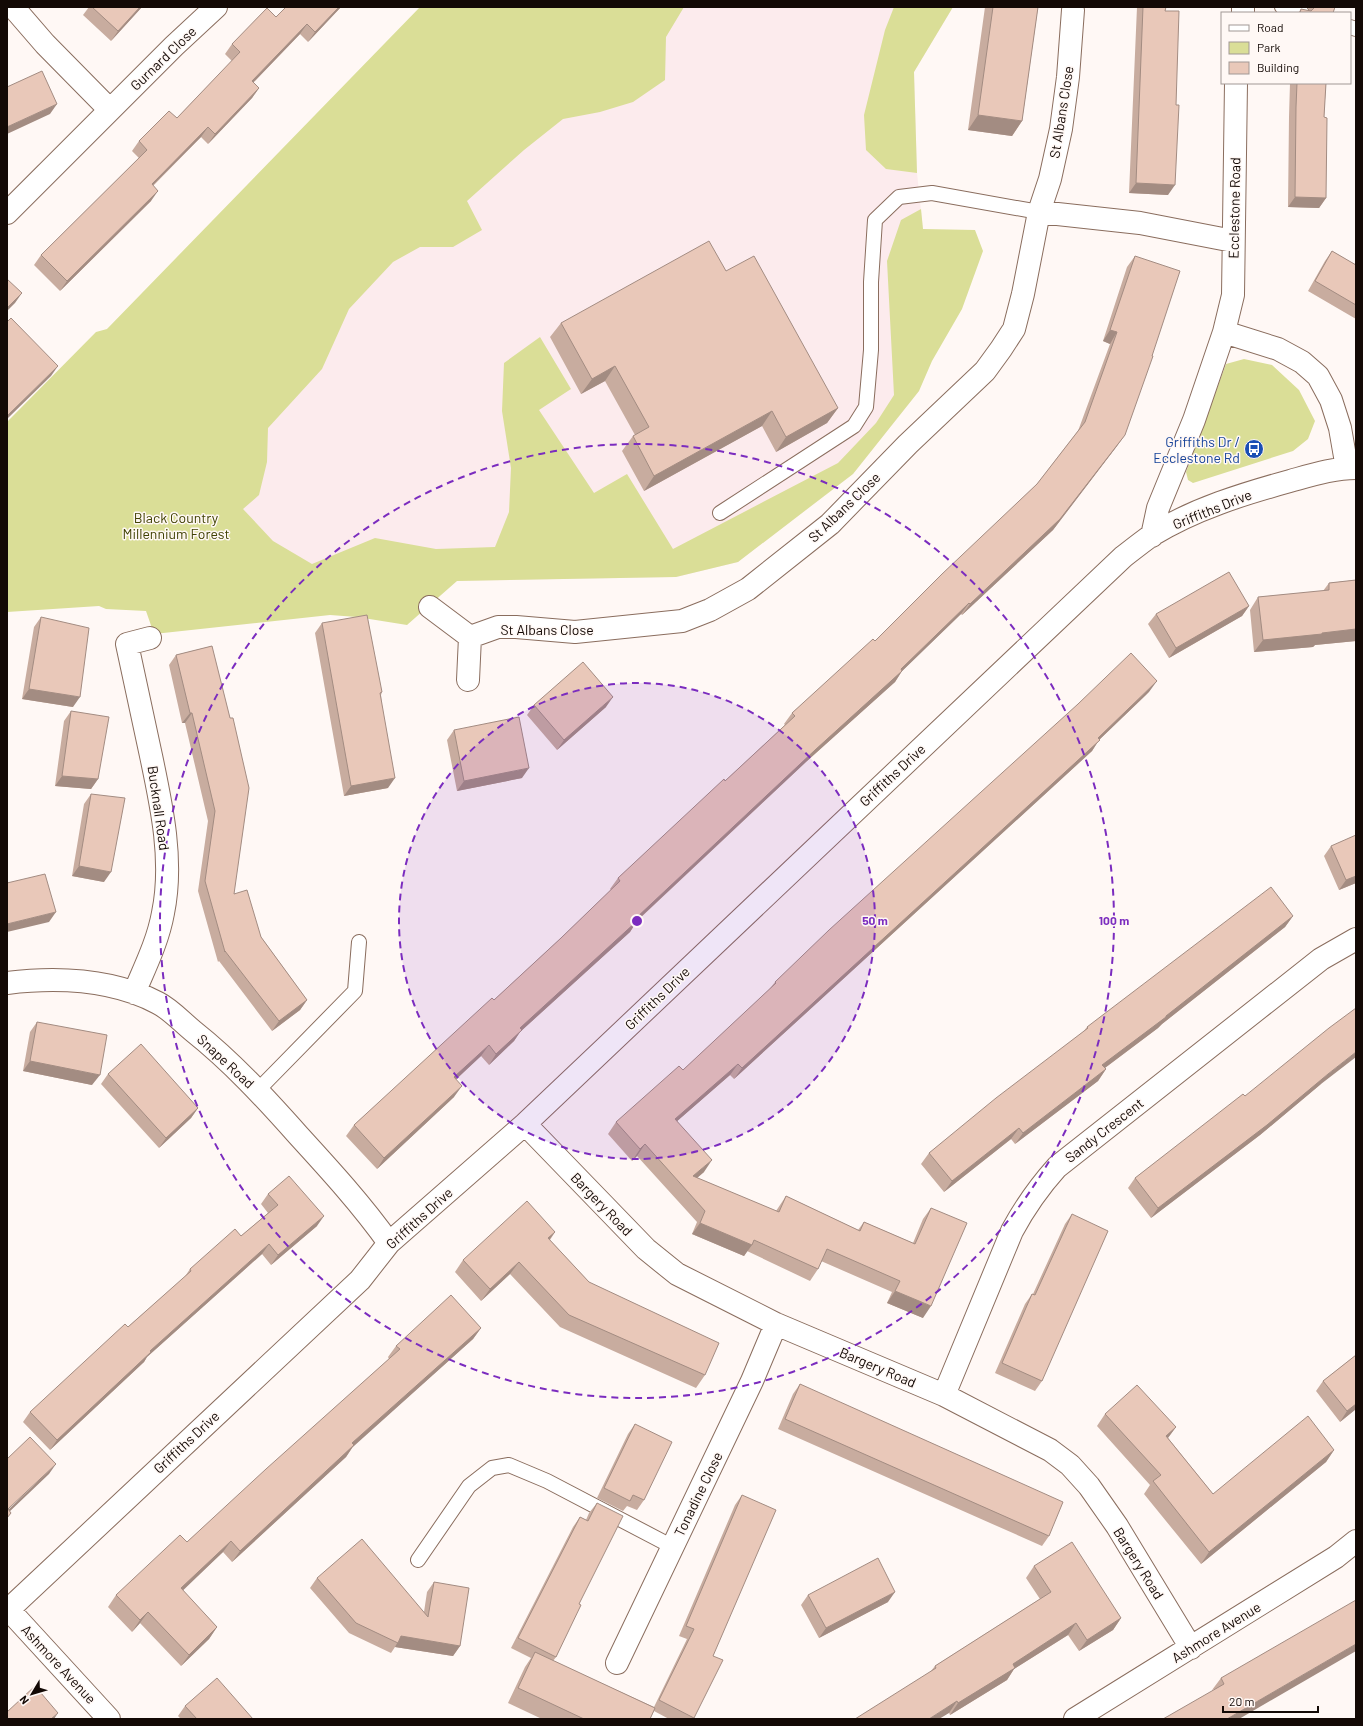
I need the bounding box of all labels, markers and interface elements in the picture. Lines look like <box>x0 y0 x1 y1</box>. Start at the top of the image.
legend <box>1221 12 1351 84</box>
text: Road <box>1257 20 1284 34</box>
street label: Gurnard Close <box>127 22 199 94</box>
text: Park <box>1257 40 1281 54</box>
text: Building <box>1257 60 1299 74</box>
street label: St Albans Close <box>1045 65 1077 159</box>
street label: Ecclestone Road <box>1225 157 1243 259</box>
place label: Griffiths Dr / Ecclestone Rd <box>1153 433 1240 466</box>
bus stop icon: Griffiths Dr / Ecclestone Rd <box>1243 438 1265 460</box>
street label: St Albans Close <box>805 469 883 545</box>
street label: Griffiths Drive <box>1170 485 1254 533</box>
park label: Black Country Millennium Forest <box>122 509 230 542</box>
street label: St Albans Close <box>500 621 594 638</box>
street label: Griffiths Drive <box>856 740 928 810</box>
street label: Bucknall Road <box>145 765 173 851</box>
text: 50 m <box>862 913 888 927</box>
text: 100 m <box>1099 913 1129 927</box>
centre of rings <box>630 914 644 928</box>
street label: Griffiths Drive <box>621 963 693 1033</box>
street label: Snape Road <box>194 1030 258 1092</box>
street label: Sandy Crescent <box>1061 1094 1147 1166</box>
street label: Bargery Road <box>568 1169 636 1239</box>
street label: Griffiths Drive <box>382 1184 456 1252</box>
street label: Bargery Road <box>837 1343 919 1391</box>
street label: Griffiths Drive <box>150 1407 222 1477</box>
street label: Tonadine Close <box>670 1449 726 1539</box>
street label: Bargery Road <box>1110 1524 1168 1602</box>
street label: Ashmore Avenue <box>1168 1598 1264 1666</box>
street label: Ashmore Avenue <box>18 1621 100 1707</box>
north arrow <box>12 1674 52 1714</box>
scale bar <box>1223 1688 1318 1714</box>
text: N <box>16 1694 31 1707</box>
text: 20 m <box>1229 1694 1255 1708</box>

